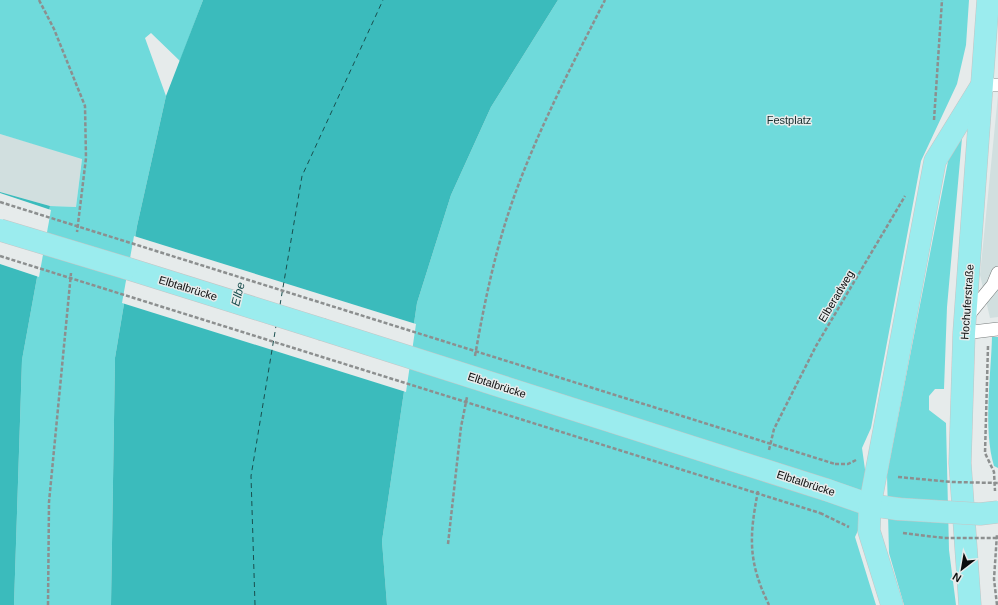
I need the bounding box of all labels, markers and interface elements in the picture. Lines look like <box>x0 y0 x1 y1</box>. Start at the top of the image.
park label: Festplatz <box>767 114 811 126</box>
street label: Hochuferstraße <box>958 264 976 340</box>
street label: Elberadweg <box>816 268 856 324</box>
street label: Elbtalbrücke <box>157 273 219 303</box>
water label: Elbe <box>228 280 248 307</box>
street label: Elbtalbrücke <box>466 370 528 400</box>
street label: Elbtalbrücke <box>775 468 837 498</box>
north arrow <box>942 549 982 589</box>
text: N <box>950 570 963 585</box>

